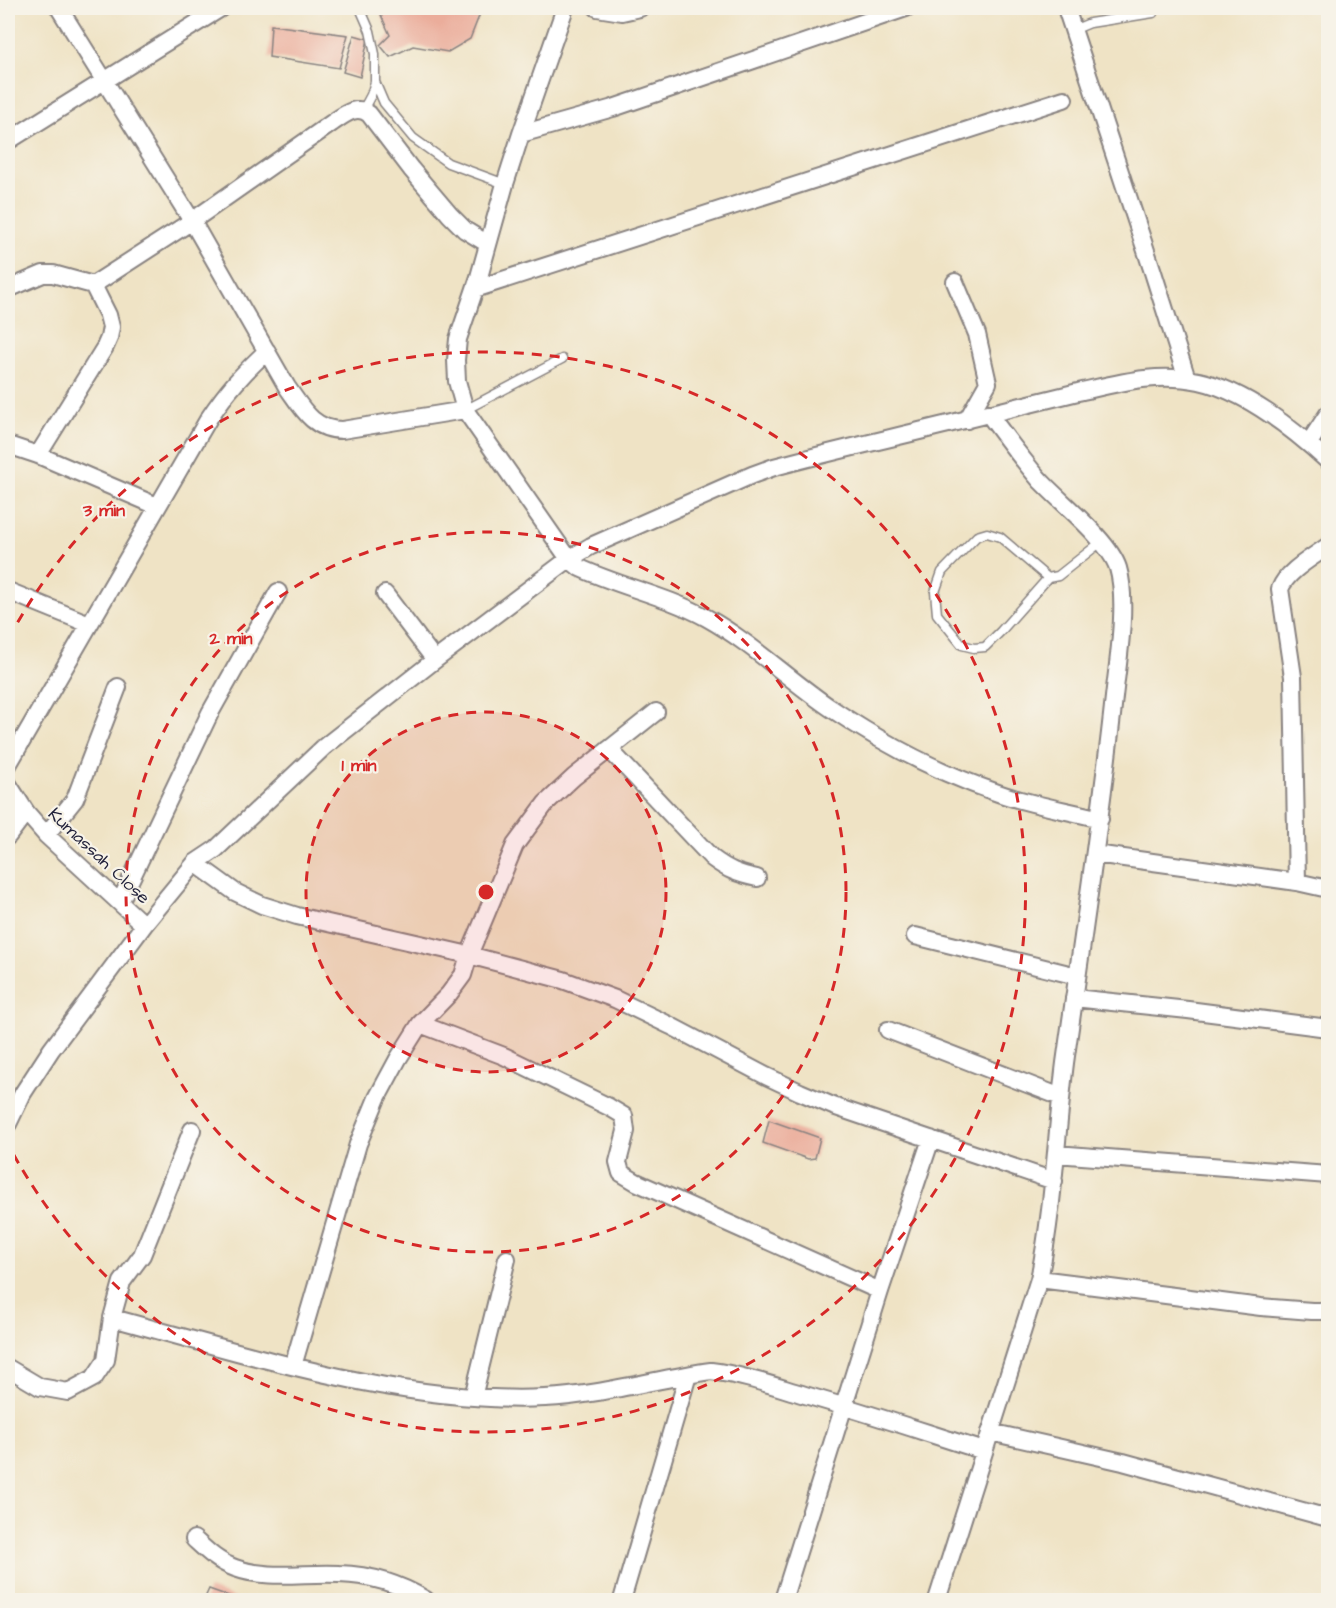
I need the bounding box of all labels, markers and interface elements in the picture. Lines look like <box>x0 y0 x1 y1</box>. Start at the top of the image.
text: 3 min <box>82 498 125 523</box>
text: 2 min <box>208 626 253 651</box>
text: 1 min <box>341 753 377 778</box>
street label: Kumassah Close <box>43 802 156 910</box>
centre of rings <box>476 882 496 902</box>

